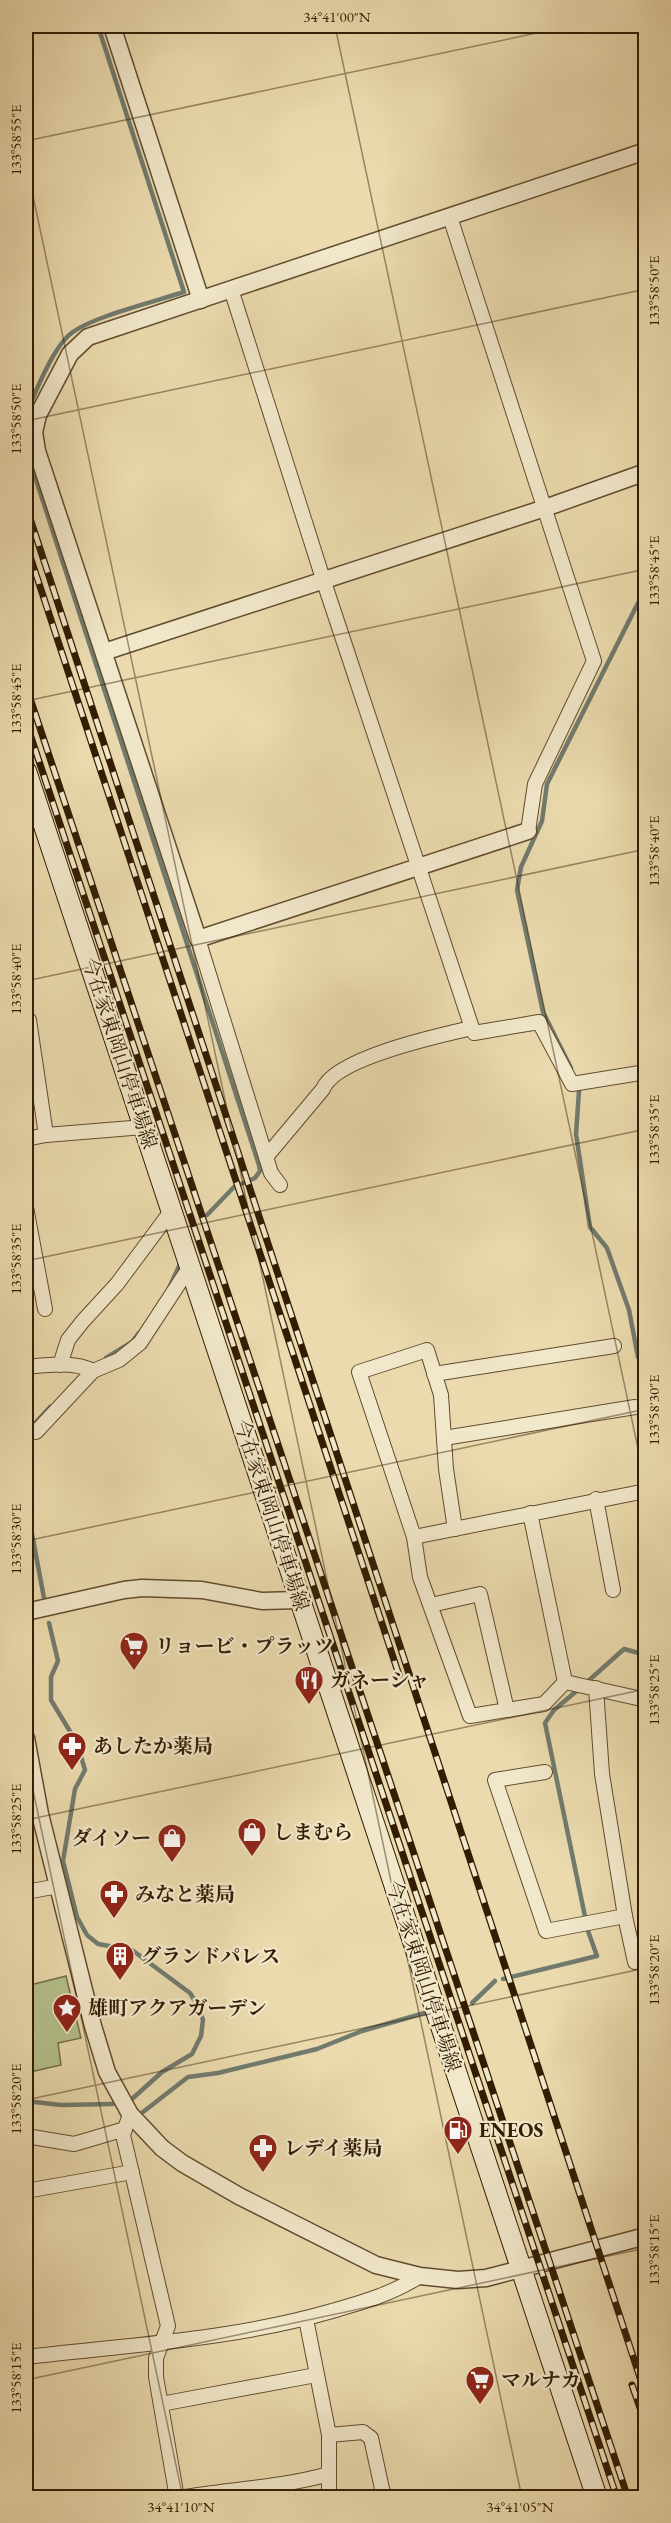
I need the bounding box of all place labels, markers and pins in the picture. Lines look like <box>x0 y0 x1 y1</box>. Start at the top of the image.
supermarket icon: リョービ・プラッツ <box>118 1630 150 1672</box>
place label: リョービ・プラッツ <box>155 1633 334 1659</box>
restaurant icon: ガネーシャ <box>293 1664 325 1706</box>
place label: ガネーシャ <box>330 1667 429 1693</box>
pharmacy icon: あしたか薬局 <box>56 1730 88 1772</box>
place label: あしたか薬局 <box>93 1733 213 1759</box>
shop icon: しまむら <box>236 1816 268 1858</box>
place label: しまむら <box>273 1819 353 1845</box>
shop icon: ダイソー <box>156 1822 188 1864</box>
place label: ダイソー <box>71 1825 151 1851</box>
pharmacy icon: みなと薬局 <box>98 1878 130 1920</box>
place label: みなと薬局 <box>135 1881 235 1907</box>
building icon: グランドパレス <box>104 1940 136 1982</box>
place label: グランドパレス <box>141 1943 280 1969</box>
place icon: 雄町アクアガーデン <box>51 1992 83 2034</box>
place label: 雄町アクアガーデン <box>88 1995 267 2021</box>
fuel station icon: ENEOS <box>442 2114 474 2156</box>
place label: ENEOS <box>479 2117 543 2143</box>
pharmacy icon: レデイ薬局 <box>247 2132 279 2174</box>
place label: レデイ薬局 <box>284 2135 383 2161</box>
supermarket icon: マルナカ <box>464 2364 496 2406</box>
place label: マルナカ <box>501 2367 581 2393</box>

